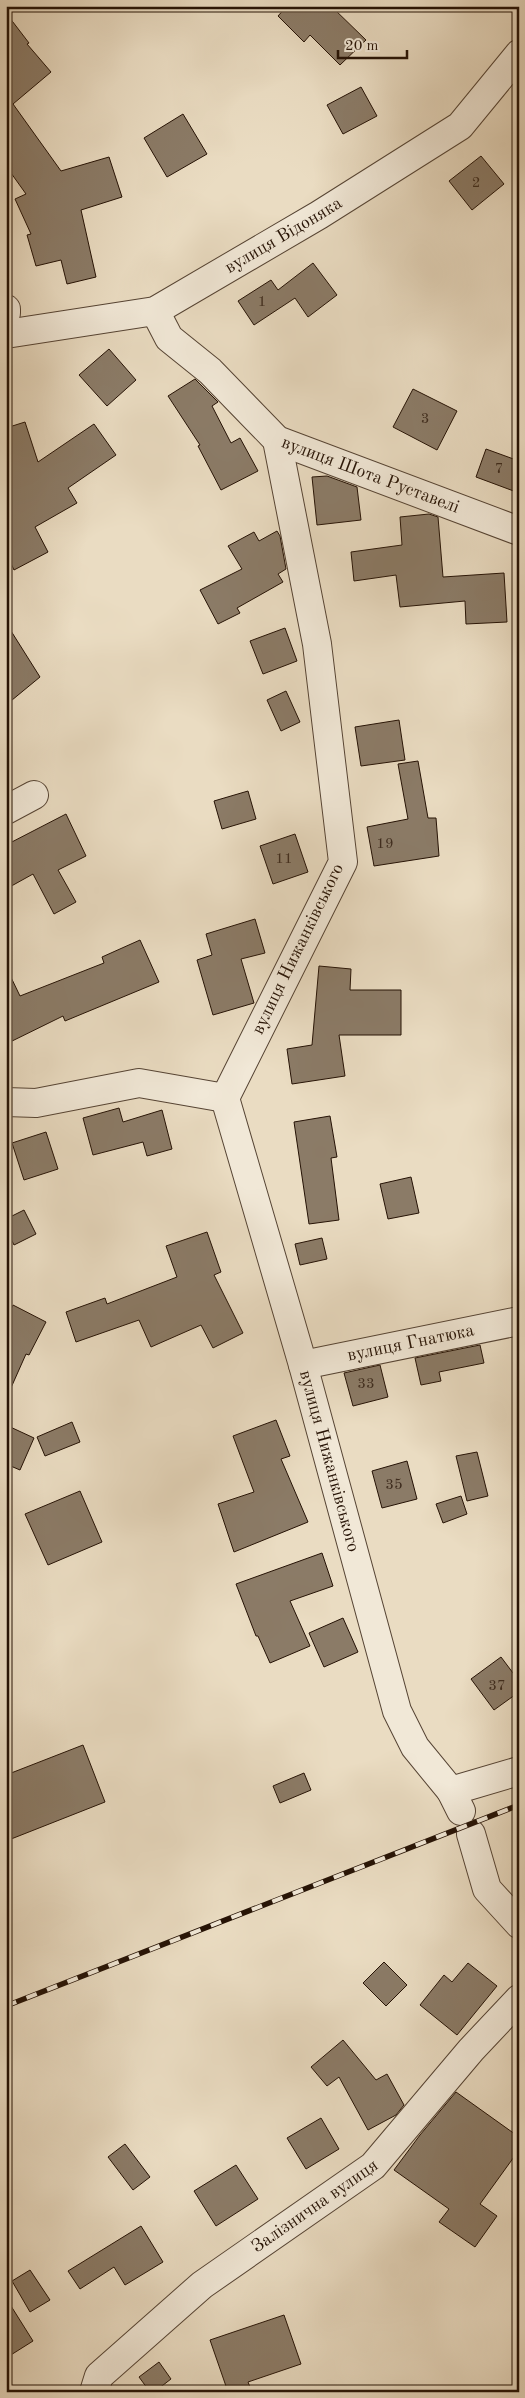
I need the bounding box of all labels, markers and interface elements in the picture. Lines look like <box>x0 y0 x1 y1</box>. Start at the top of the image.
scale bar <box>338 28 406 60</box>
text: 20 m <box>345 39 379 54</box>
house number: 2 <box>472 176 480 191</box>
street label: вулиця Відоняка <box>222 194 345 277</box>
house number: 1 <box>258 295 266 310</box>
house number: 3 <box>421 412 429 427</box>
street label: вулиця Шота Руставелі <box>279 434 462 517</box>
house number: 7 <box>495 462 503 477</box>
house number: 19 <box>376 837 394 852</box>
house number: 11 <box>275 852 293 867</box>
street label: вулиця Нижанківського <box>249 861 347 1037</box>
street label: вулиця Гнатюка <box>346 1321 476 1365</box>
street label: вулиця Нижанківського <box>296 1368 362 1554</box>
house number: 33 <box>357 1377 375 1392</box>
house number: 35 <box>385 1478 403 1493</box>
house number: 37 <box>488 1679 506 1694</box>
street label: Залізнична вулиця <box>249 2156 382 2256</box>

